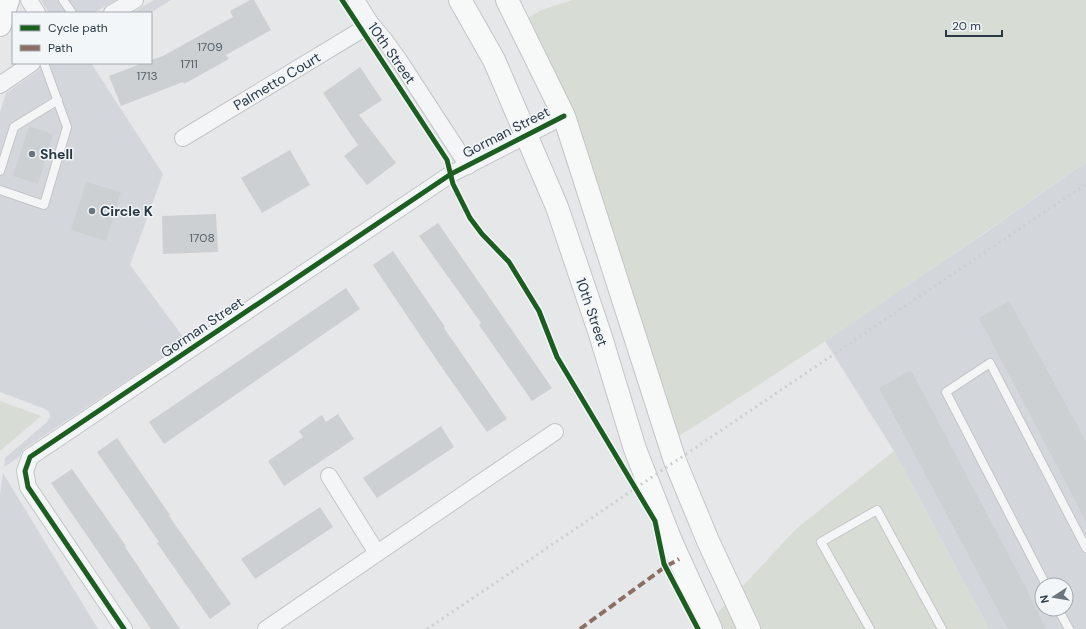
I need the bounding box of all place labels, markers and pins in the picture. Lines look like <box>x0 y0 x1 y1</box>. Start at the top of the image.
place label: Shell <box>40 145 73 163</box>
marker: Shell <box>27 149 37 159</box>
place label: Circle K <box>100 202 153 220</box>
marker: Circle K <box>87 206 97 216</box>

